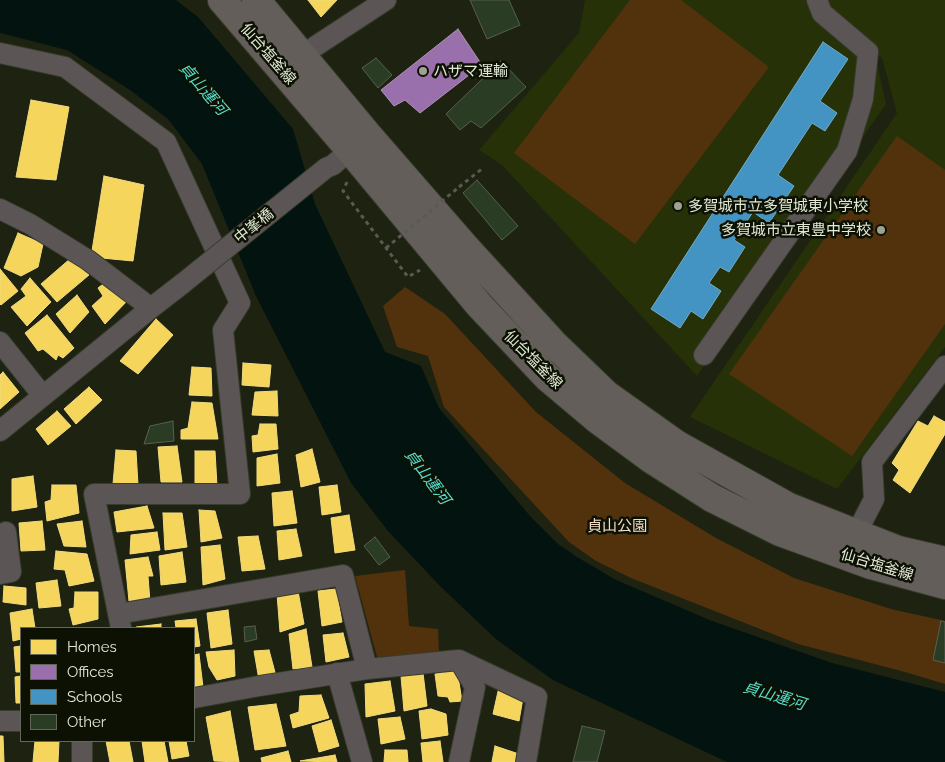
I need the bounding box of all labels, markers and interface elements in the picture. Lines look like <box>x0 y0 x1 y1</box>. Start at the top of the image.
street label: 仙台塩釜線 <box>237 20 299 88</box>
water label: 貞山運河 <box>175 59 231 119</box>
place label: ハザマ運輸 <box>433 62 508 80</box>
marker: ハザマ運輸 <box>417 65 429 77</box>
place label: 多賀城市立多賀城東小学校 <box>688 197 868 215</box>
marker: 多賀城市立多賀城東小学校 <box>672 200 684 212</box>
street label: 中峯橋 <box>231 205 277 247</box>
place label: 多賀城市立東豊中学校 <box>721 221 871 239</box>
marker: 多賀城市立東豊中学校 <box>875 224 887 236</box>
street label: 仙台塩釜線 <box>500 327 566 393</box>
water label: 貞山運河 <box>400 446 454 508</box>
park label: 貞山公園 <box>587 517 647 535</box>
street label: 仙台塩釜線 <box>839 545 915 585</box>
legend <box>20 627 195 742</box>
text: Homes <box>67 638 117 656</box>
text: Offices <box>67 663 114 681</box>
water label: 貞山運河 <box>741 677 807 715</box>
text: Schools <box>67 688 122 706</box>
text: Other <box>67 713 106 731</box>

